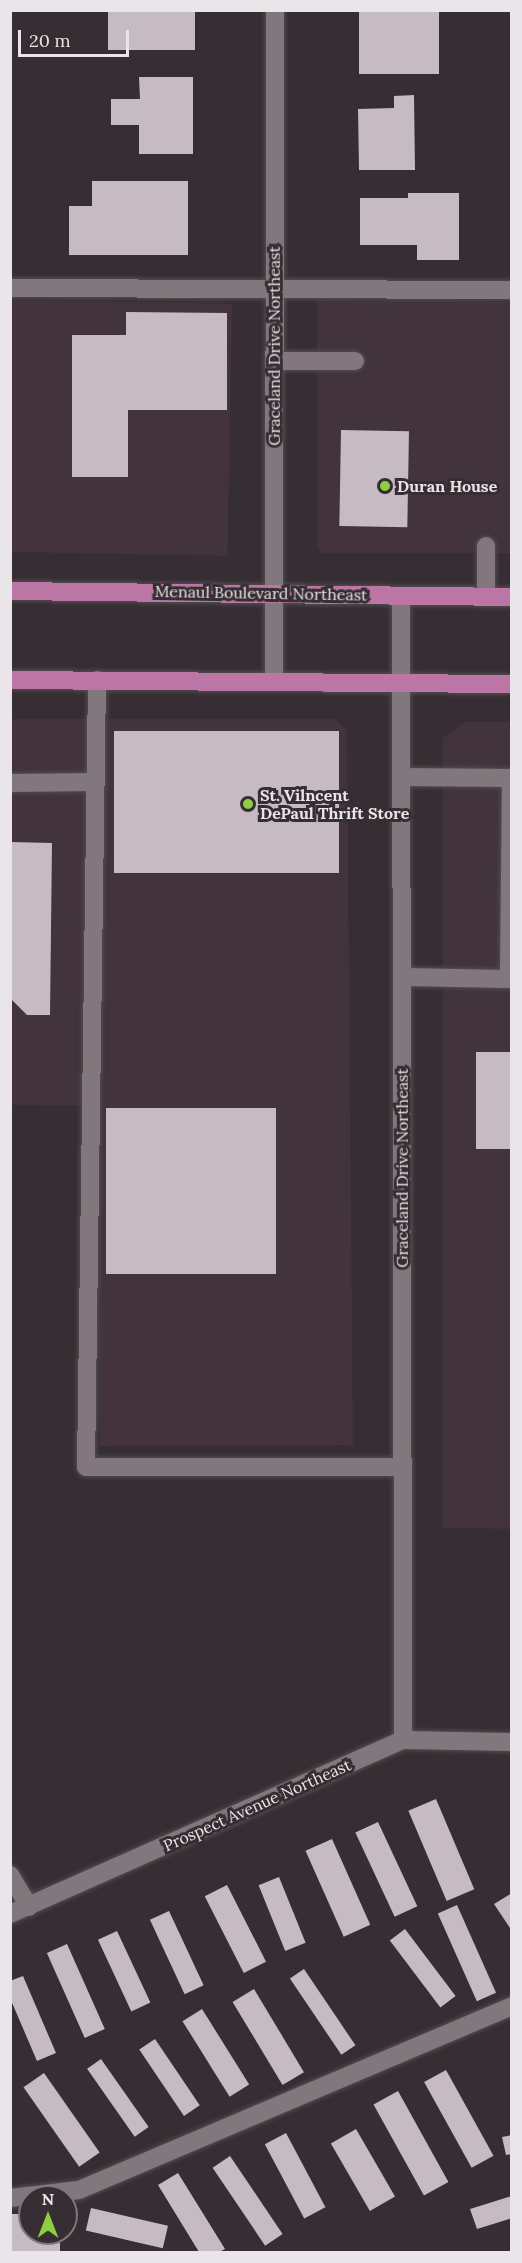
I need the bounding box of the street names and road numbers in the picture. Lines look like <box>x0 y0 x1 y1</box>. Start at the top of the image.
street label: Graceland Drive Northeast <box>264 246 284 446</box>
street label: Menaul Boulevard Northeast <box>155 582 367 604</box>
street label: Graceland Drive Northeast <box>392 1068 412 1268</box>
street label: Prospect Avenue Northeast <box>160 1755 354 1855</box>

